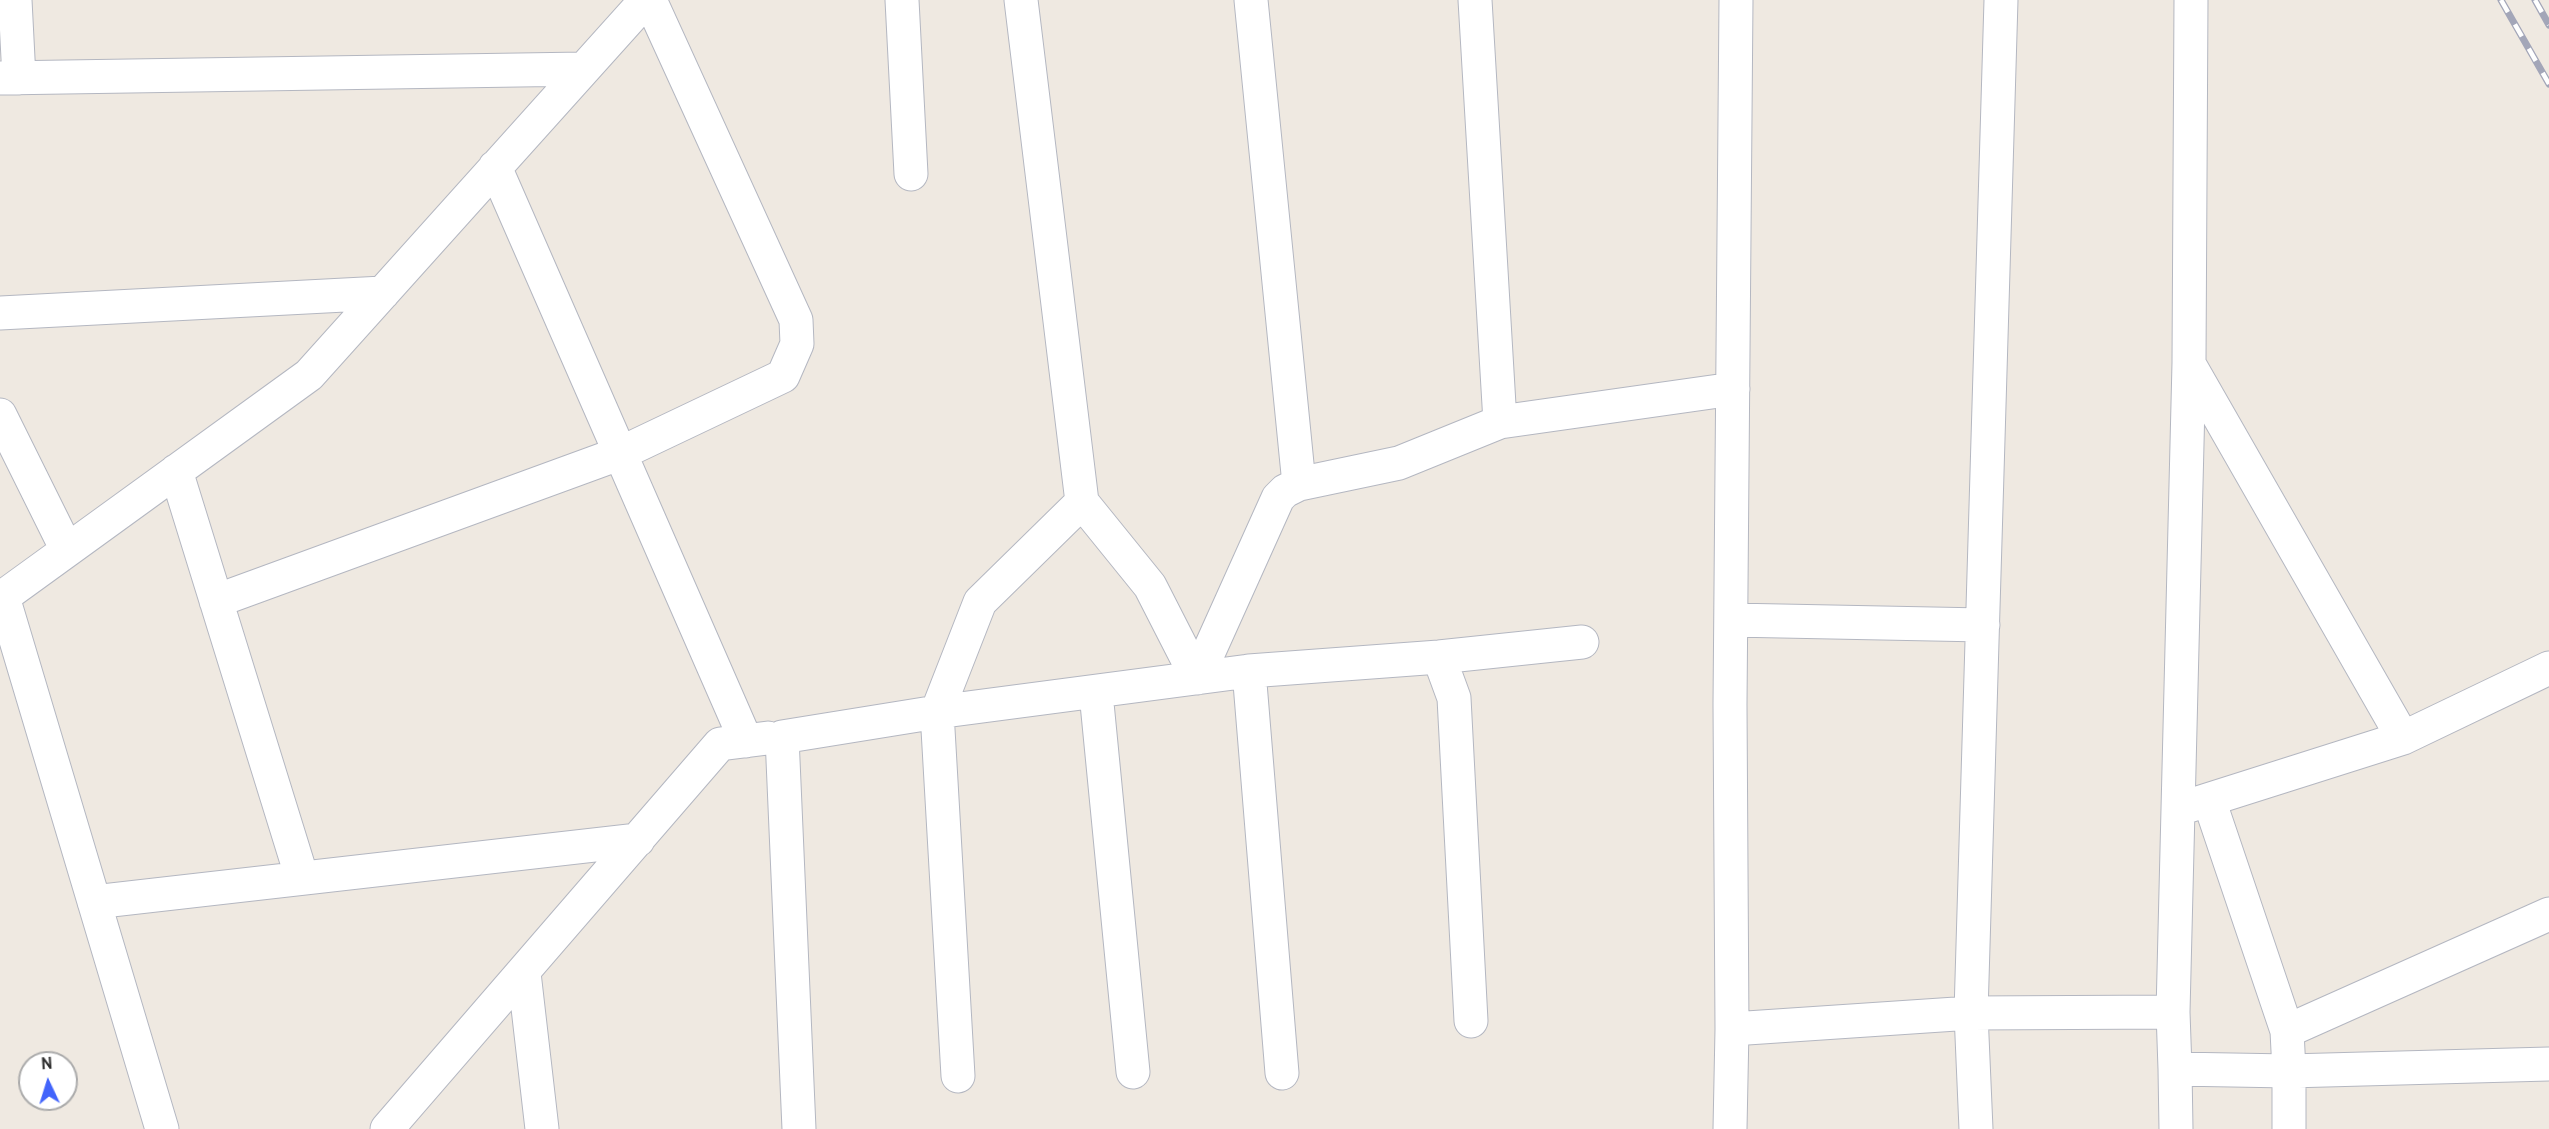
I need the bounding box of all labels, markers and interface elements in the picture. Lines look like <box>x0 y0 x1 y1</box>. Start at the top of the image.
north arrow <box>18 1051 78 1111</box>
text: N <box>40 1055 53 1075</box>

